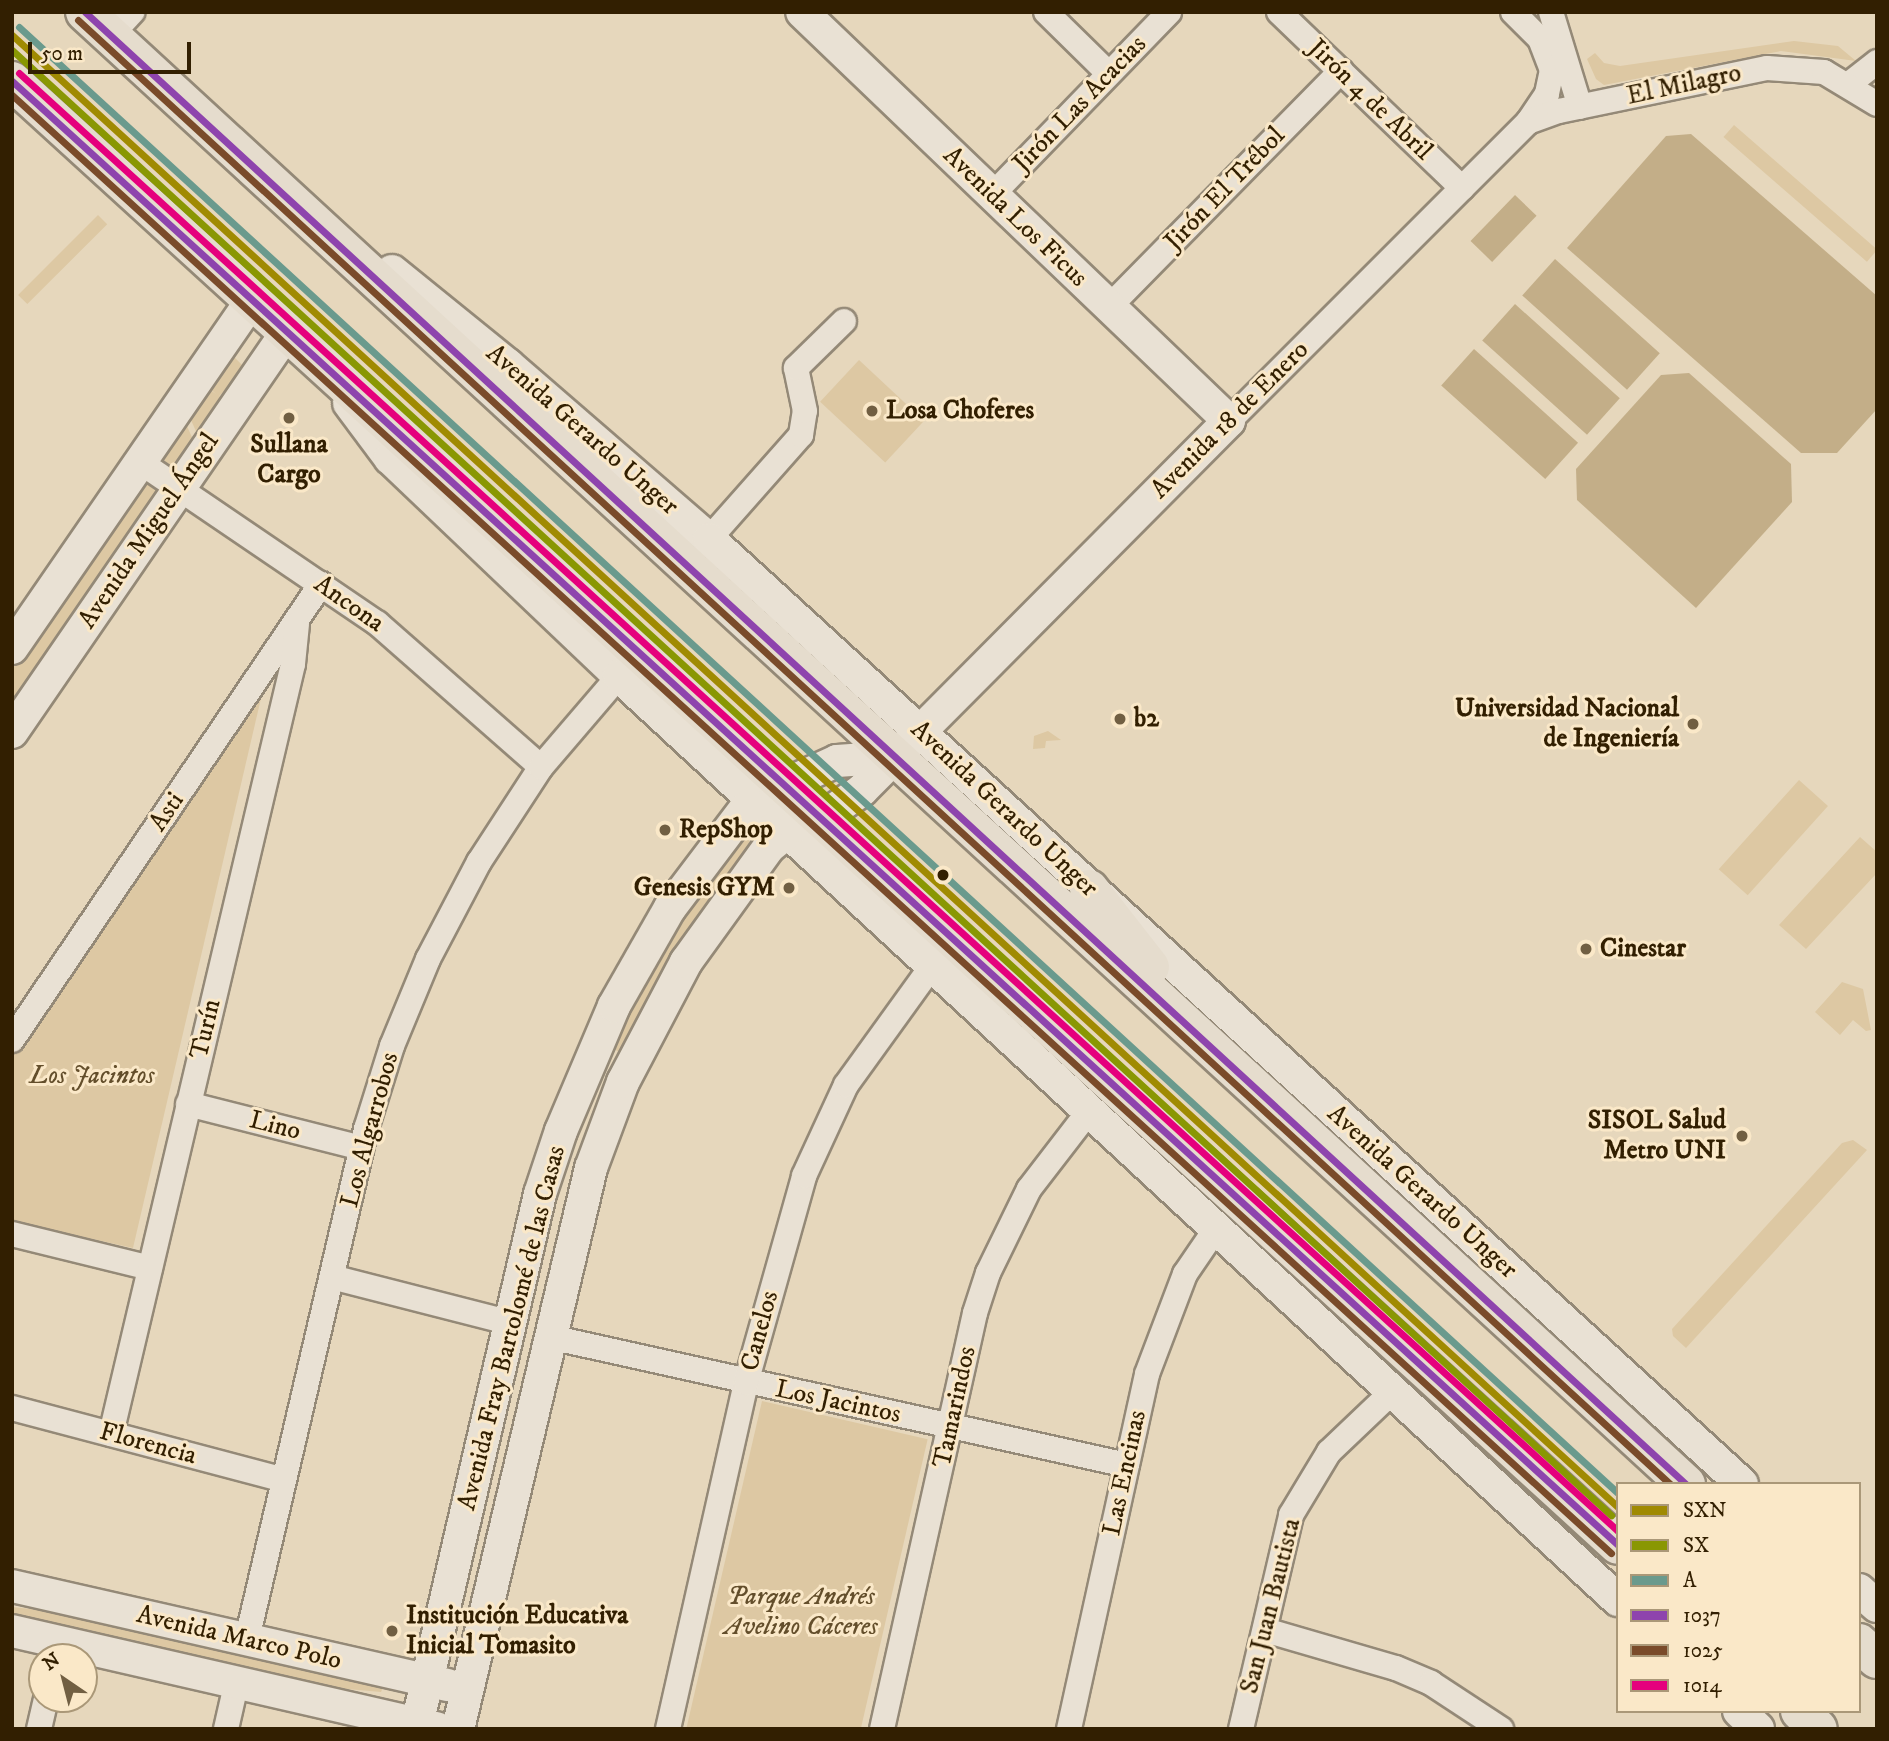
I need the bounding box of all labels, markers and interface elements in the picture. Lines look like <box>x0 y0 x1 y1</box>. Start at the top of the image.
scale bar <box>32 28 194 72</box>
street label: Jirón Las Acacias <box>1007 29 1153 179</box>
street label: Jirón 4 de Abril <box>1301 33 1439 167</box>
text: 50 m <box>41 41 83 67</box>
street label: El Milagro <box>1624 58 1744 112</box>
street label: Jirón El Trébol <box>1158 121 1292 257</box>
street label: Avenida Los Ficus <box>936 140 1094 294</box>
street label: Avenida 18 de Enero <box>1145 335 1315 505</box>
street label: Avenida Gerardo Unger <box>479 338 685 522</box>
place label: Losa Choferes <box>886 395 1034 427</box>
marker: Losa Choferes <box>864 403 880 419</box>
marker: Sullana Cargo <box>281 410 297 426</box>
street label: Avenida Miguel Ángel <box>72 427 226 635</box>
place label: Sullana Cargo <box>250 429 328 490</box>
street label: Ancona <box>308 569 390 639</box>
place label: Universidad Nacional de Ingeniería <box>1455 693 1679 754</box>
place label: b2 <box>1134 703 1159 735</box>
marker: b2 <box>1112 711 1128 727</box>
street label: Avenida Gerardo Unger <box>904 714 1104 904</box>
marker: Universidad Nacional de Ingeniería <box>1685 716 1701 732</box>
street label: Asti <box>143 787 191 837</box>
place label: RepShop <box>679 814 773 846</box>
marker: RepShop <box>657 822 673 838</box>
unlabelled marker <box>936 868 950 882</box>
place label: Genesis GYM <box>634 872 775 904</box>
marker: Genesis GYM <box>781 880 797 896</box>
place label: Cinestar <box>1600 933 1686 965</box>
marker: Cinestar <box>1578 941 1594 957</box>
street label: Turín <box>184 996 228 1062</box>
street label: Los Algarrobos <box>334 1049 406 1211</box>
park label: Los Jacintos <box>30 1060 154 1092</box>
street label: Avenida Gerardo Unger <box>1321 1099 1523 1285</box>
street label: Lino <box>246 1105 304 1147</box>
place label: SISOL Salud Metro UNI <box>1588 1105 1726 1166</box>
marker: SISOL Salud Metro UNI <box>1732 1126 1752 1146</box>
street label: Avenida Fray Bartolomé de las Casas <box>452 1142 572 1514</box>
street label: Canelos <box>734 1288 786 1374</box>
street label: Tamarindos <box>927 1344 983 1470</box>
street label: Los Jacintos <box>772 1373 904 1431</box>
street label: Las Encinas <box>1097 1408 1153 1538</box>
street label: Florencia <box>96 1416 200 1472</box>
legend <box>1616 1482 1861 1713</box>
text: SXN <box>1683 1498 1726 1524</box>
street label: San Juan Bautista <box>1234 1515 1308 1697</box>
text: SX <box>1683 1533 1709 1559</box>
text: A <box>1683 1568 1696 1594</box>
park label: Parque Andrés Avelino Cáceres <box>724 1581 878 1642</box>
street label: Avenida Marco Polo <box>133 1599 345 1677</box>
place label: Institución Educativa Inicial Tomasito <box>406 1600 628 1662</box>
text: 1037 <box>1683 1603 1721 1629</box>
marker: Institución Educativa Inicial Tomasito <box>384 1623 400 1639</box>
text: 1025 <box>1683 1638 1723 1664</box>
north arrow <box>28 1643 98 1713</box>
text: N <box>39 1648 65 1676</box>
text: 1014 <box>1683 1673 1722 1699</box>

